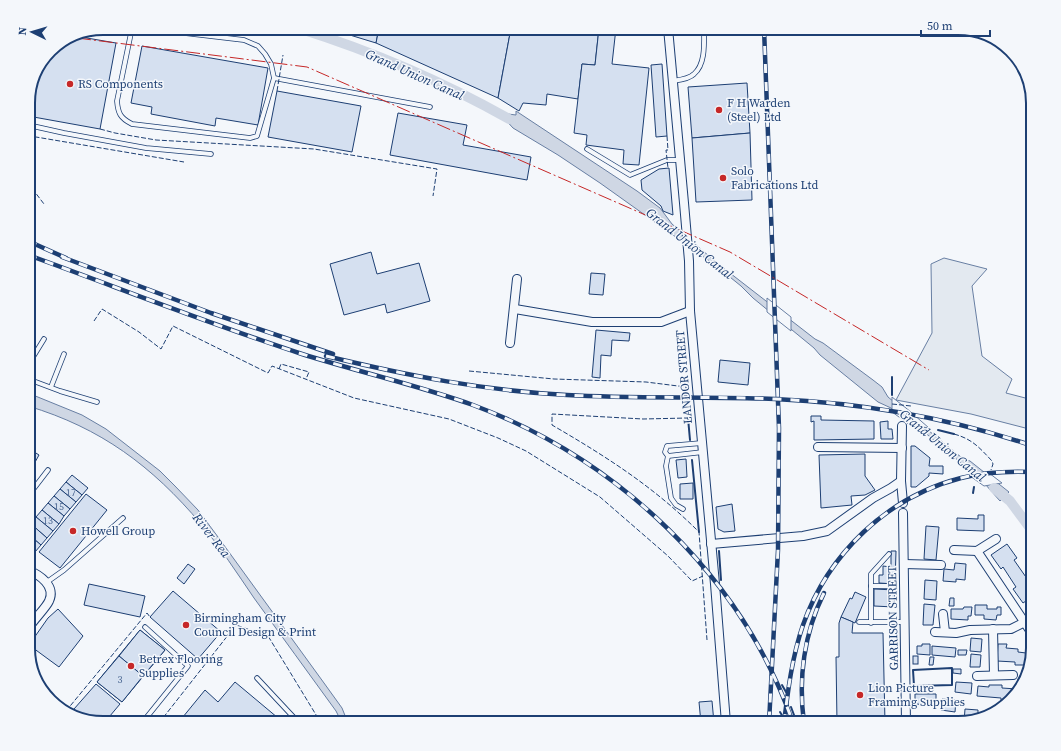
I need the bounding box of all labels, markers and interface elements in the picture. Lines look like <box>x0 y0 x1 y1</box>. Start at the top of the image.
north arrow <box>12 12 52 52</box>
scale bar <box>921 12 990 38</box>
text: 50 m <box>927 18 953 34</box>
text: N <box>15 27 30 36</box>
water label: Grand Union Canal <box>363 45 467 104</box>
place label: RS Components <box>78 76 163 92</box>
marker: RS Components <box>65 79 75 89</box>
place label: F H Warden (Steel) Ltd <box>727 95 791 125</box>
marker: F H Warden (Steel) Ltd <box>714 105 724 115</box>
place label: Solo Fabrications Ltd <box>731 163 818 193</box>
marker: Solo Fabrications Ltd <box>718 173 728 183</box>
water label: Grand Union Canal <box>643 204 737 283</box>
street label: LANDOR STREET <box>672 329 696 424</box>
water label: Grand Union Canal <box>896 405 990 486</box>
house number: 17 <box>66 486 76 499</box>
house number: 15 <box>54 500 64 513</box>
water label: River Rea <box>188 509 234 561</box>
house number: 13 <box>43 514 53 527</box>
place label: Howell Group <box>81 523 155 539</box>
marker: Howell Group <box>68 526 78 536</box>
street label: GARRISON STREET <box>884 565 902 671</box>
place label: Birmingham City Council Design & Print <box>194 610 316 640</box>
marker: Birmingham City Council Design & Print <box>181 620 191 630</box>
place label: Betrex Flooring Supplies <box>139 651 223 681</box>
marker: Betrex Flooring Supplies <box>126 661 136 671</box>
house number: 3 <box>118 673 123 686</box>
place label: Lion Picture Framimg Supplies <box>868 680 965 710</box>
marker: Lion Picture Framimg Supplies <box>855 690 865 700</box>

